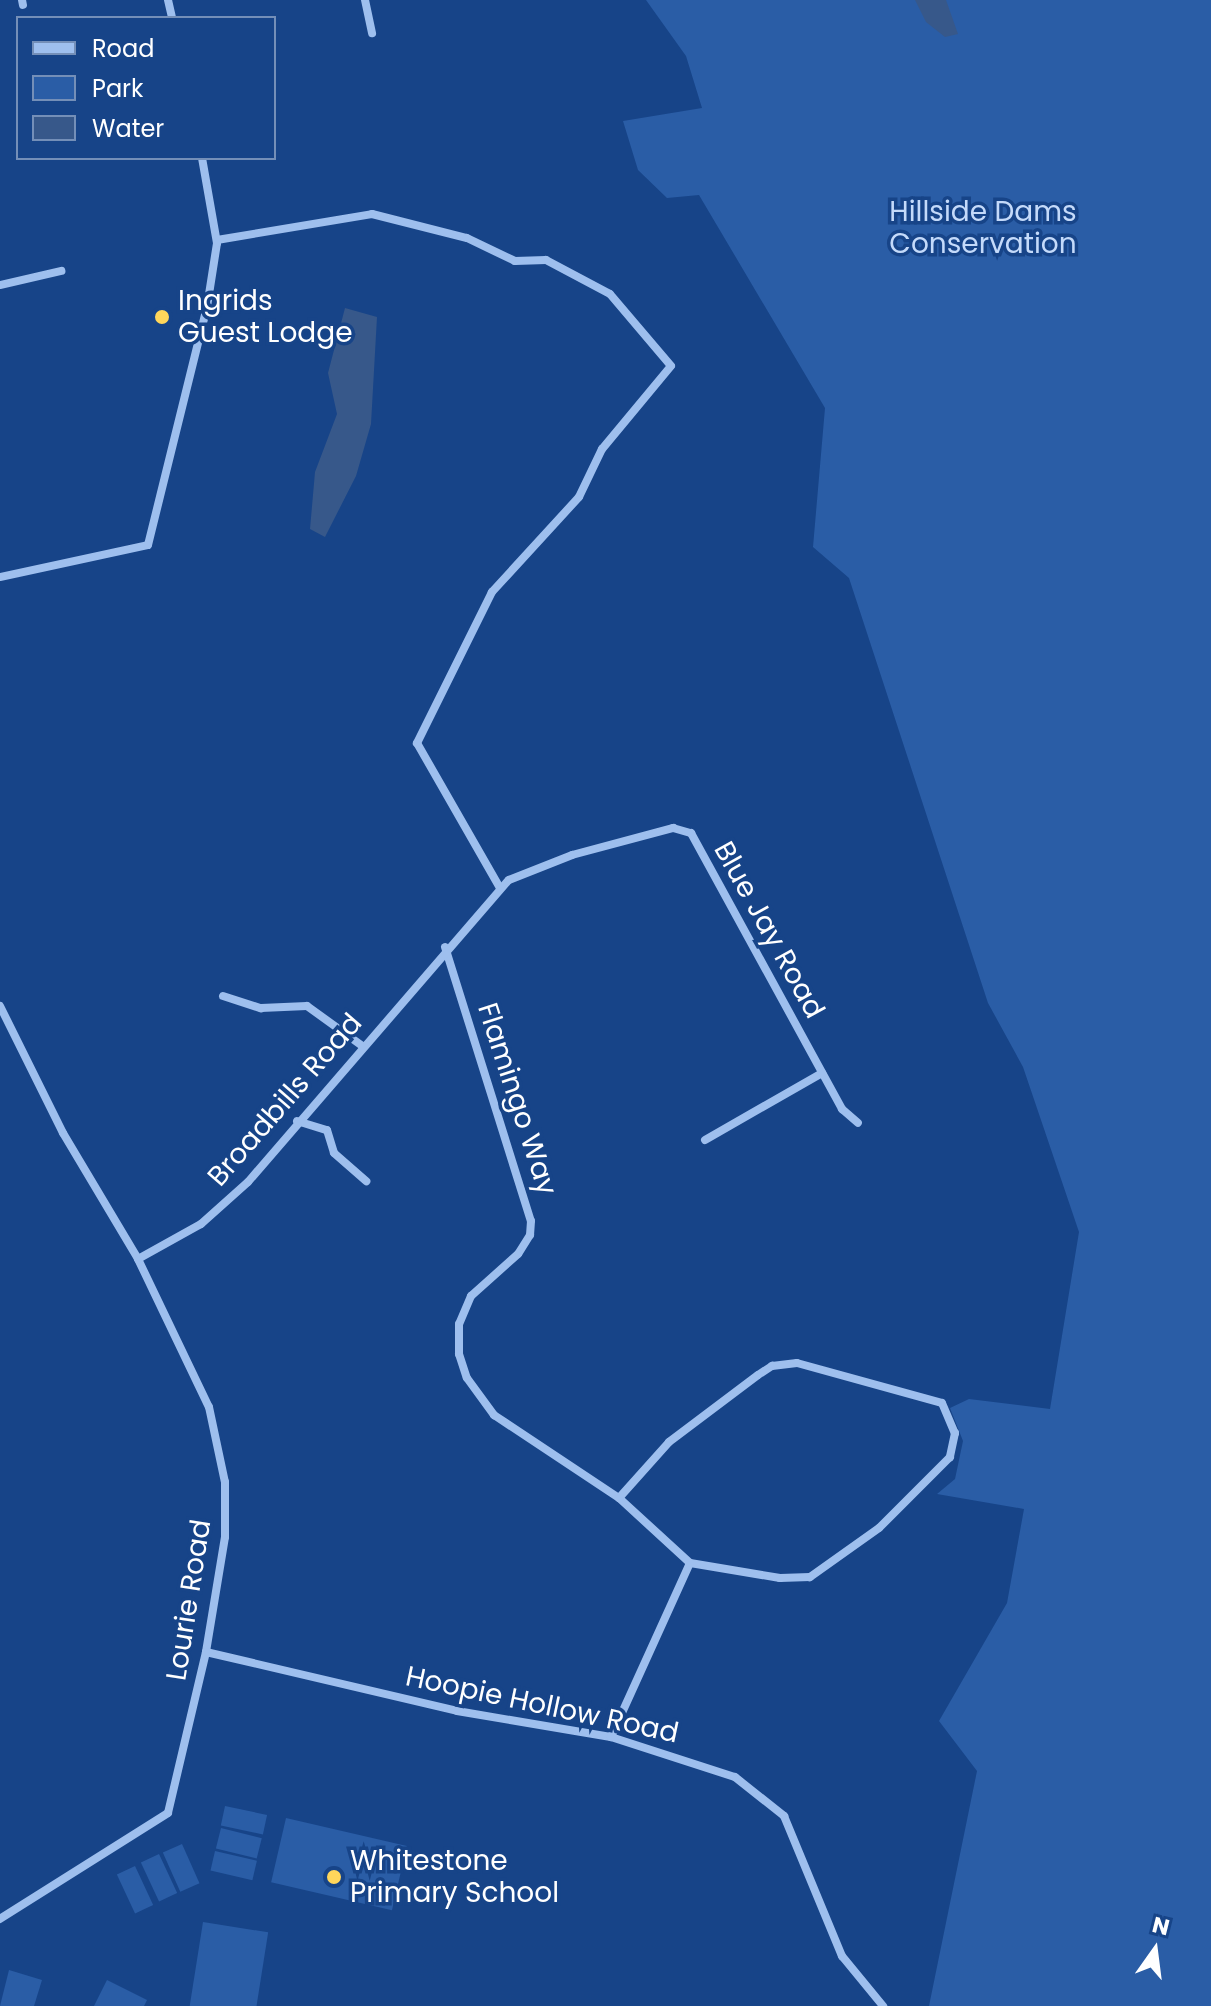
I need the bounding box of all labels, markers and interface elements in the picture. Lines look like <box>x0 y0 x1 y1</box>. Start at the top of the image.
legend <box>16 16 276 160</box>
text: Road <box>92 32 154 65</box>
text: Park <box>92 72 143 105</box>
text: Water <box>92 112 164 145</box>
park label: Hillside Dams Conservation <box>889 195 1077 261</box>
place label: Ingrids Guest Lodge <box>178 284 353 350</box>
marker: Ingrids Guest Lodge <box>153 308 171 326</box>
street label: Blue Jay Road <box>707 836 831 1024</box>
street label: Flamingo Way <box>470 999 564 1199</box>
street label: Broadbills Road <box>201 1007 369 1193</box>
street label: Lourie Road <box>160 1517 218 1683</box>
street label: Hoopie Hollow Road <box>402 1660 682 1750</box>
place label: Whitestone Primary School <box>350 1844 559 1910</box>
marker: Whitestone Primary School <box>325 1868 343 1886</box>
text: N <box>1149 1909 1173 1943</box>
north arrow <box>1115 1910 1195 1990</box>

